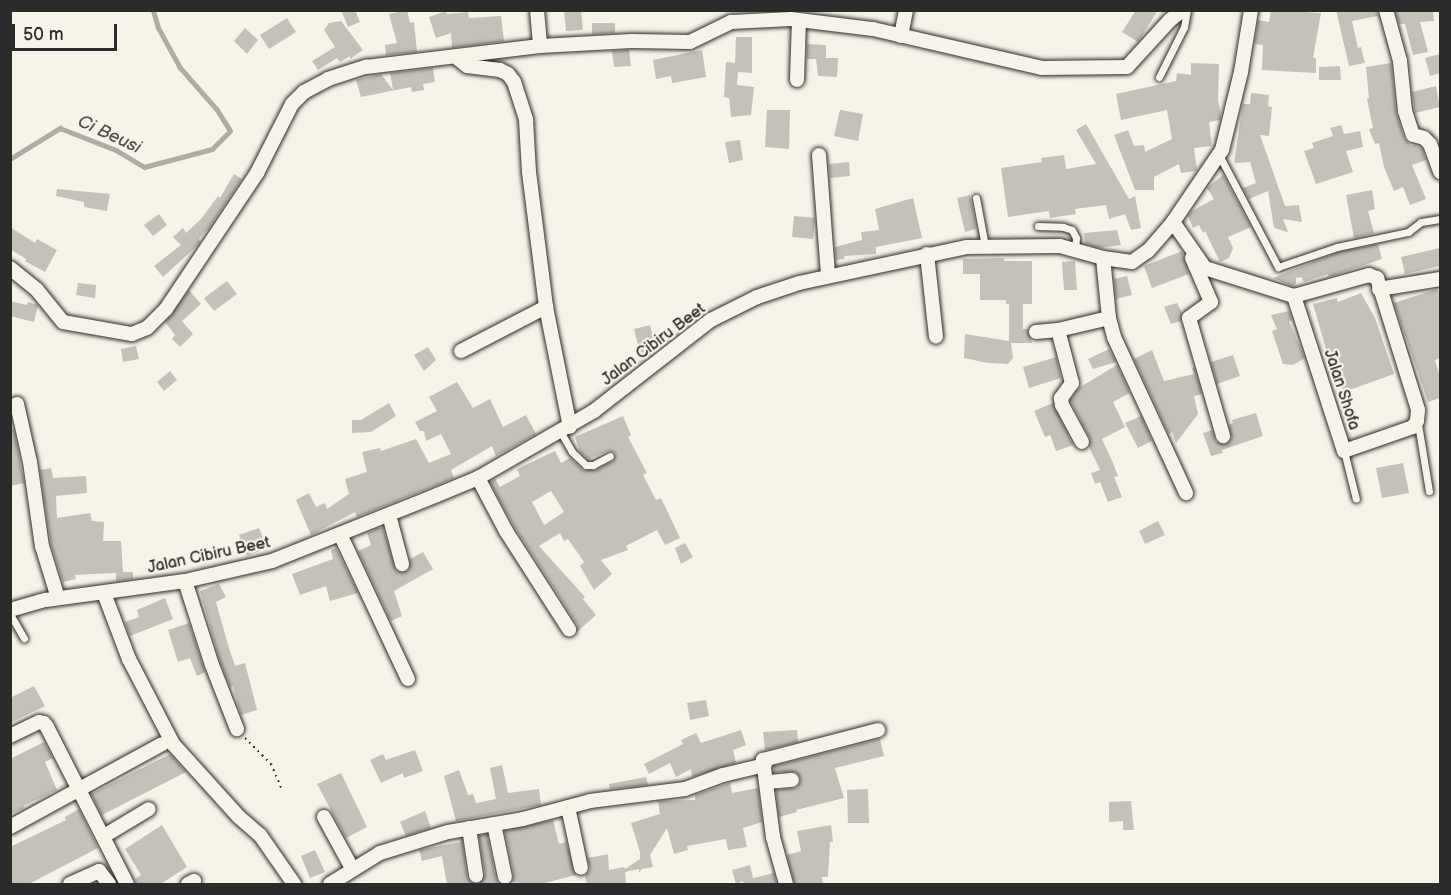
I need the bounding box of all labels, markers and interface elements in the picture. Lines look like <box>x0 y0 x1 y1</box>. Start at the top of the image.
scale bar <box>15 12 120 50</box>
text: 50 m <box>23 24 64 45</box>
water label: Ci Beusi <box>74 111 144 159</box>
street label: Jalan Cibiru Beet <box>598 300 710 390</box>
street label: Jalan Shofa <box>1319 347 1363 433</box>
street label: Jalan Cibiru Beet <box>146 534 272 578</box>

